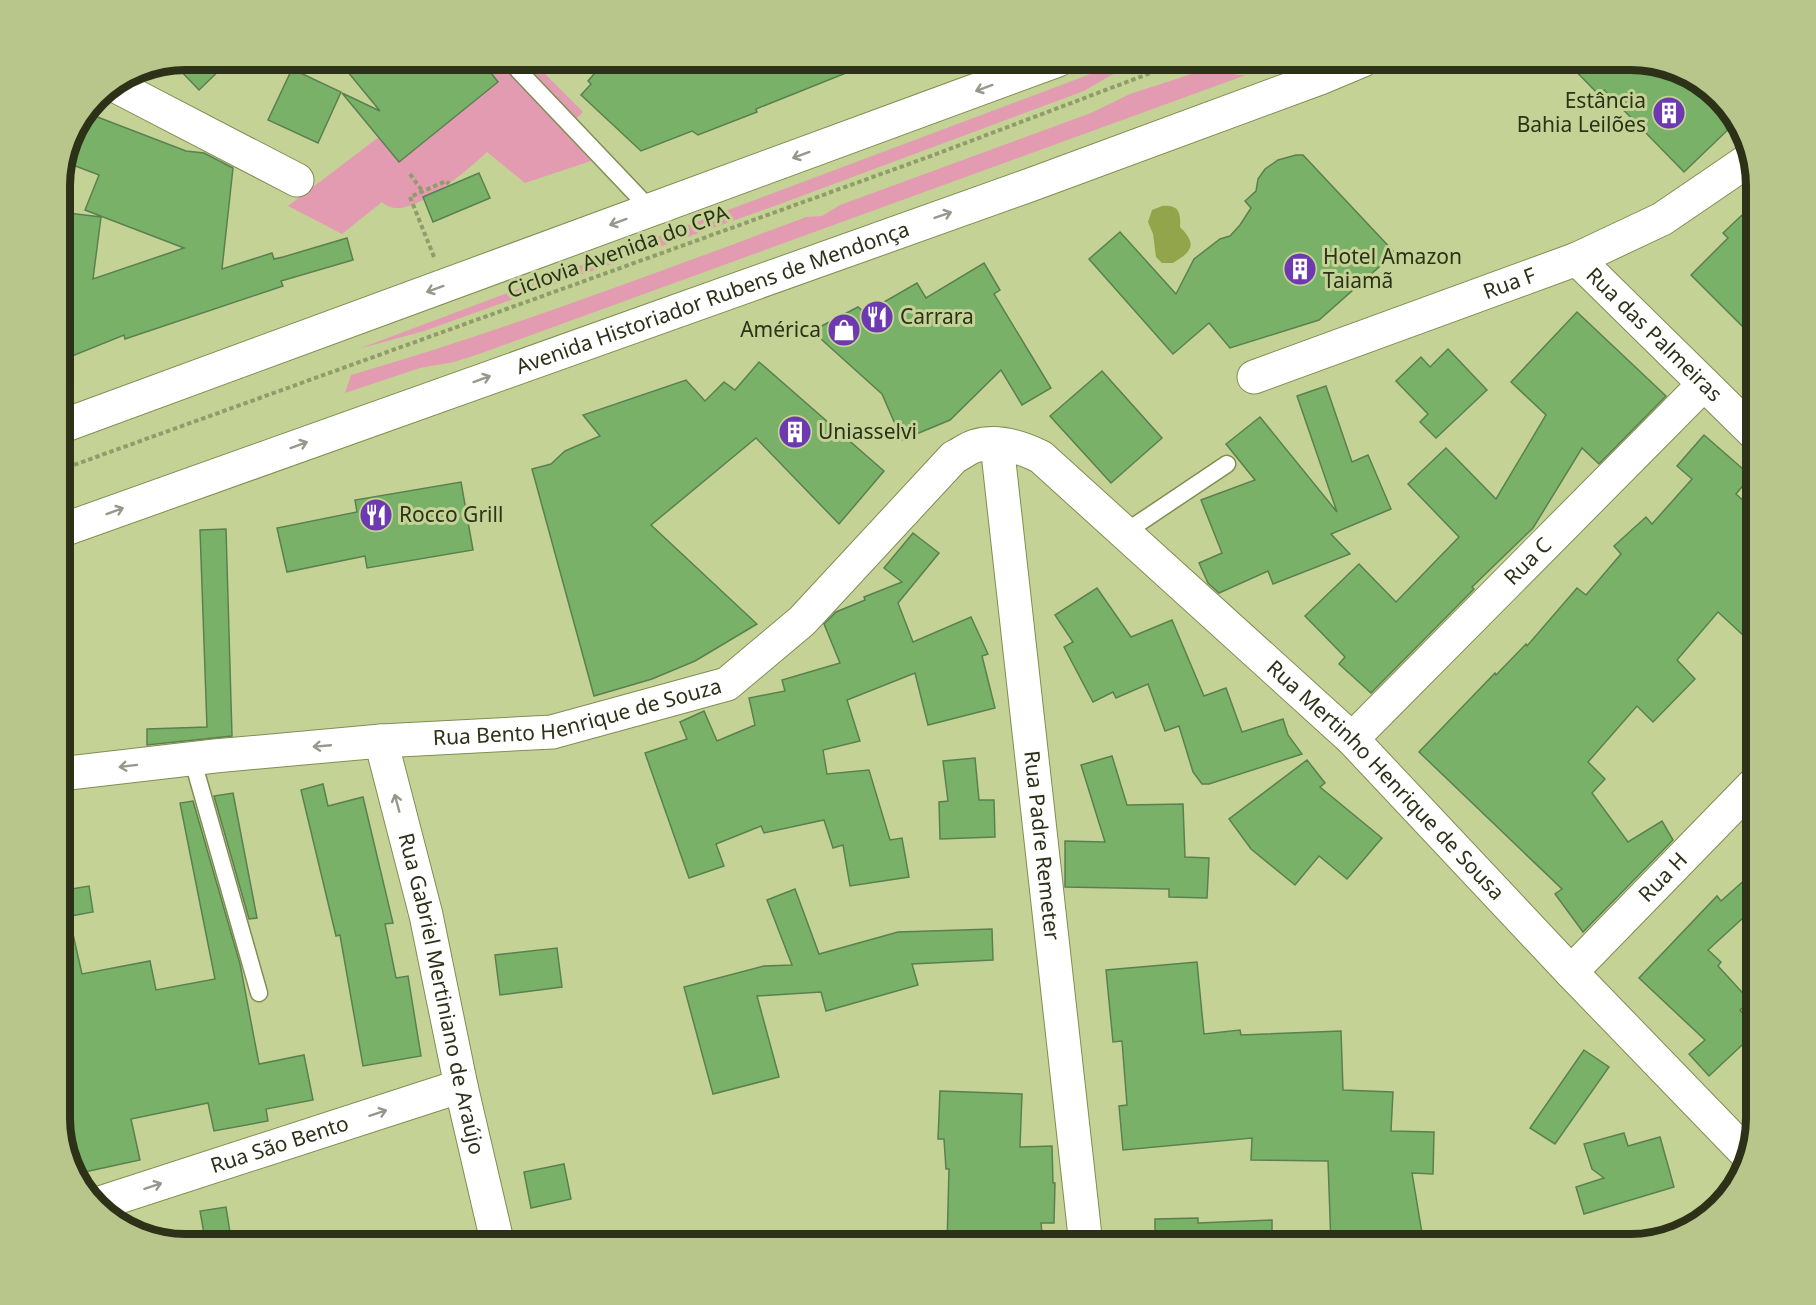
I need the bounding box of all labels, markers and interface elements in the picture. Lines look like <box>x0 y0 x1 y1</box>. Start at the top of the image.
one-way arrow <box>975 83 994 94</box>
place label: Estância Bahia Leilões <box>1517 86 1646 138</box>
building icon: Estância Bahia Leilões <box>1651 95 1687 131</box>
one-way arrow <box>792 150 811 161</box>
street label: Ciclovia Avenida do CPA <box>503 198 733 304</box>
one-way arrow <box>933 209 952 220</box>
street label: Avenida Historiador Rubens de Mendonça <box>512 214 913 380</box>
one-way arrow <box>609 217 627 228</box>
place label: Hotel Amazon Taiamã <box>1323 242 1462 294</box>
building icon: Hotel Amazon Taiamã <box>1282 251 1318 287</box>
street label: Rua F <box>1479 260 1539 305</box>
street label: Rua das Palmeiras <box>1581 261 1729 407</box>
one-way arrow <box>426 285 445 296</box>
restaurant icon: Carrara <box>859 299 895 335</box>
place label: Carrara <box>900 302 974 330</box>
shop icon: América <box>826 312 862 348</box>
place label: América <box>740 315 821 343</box>
one-way arrow <box>472 373 491 384</box>
building icon: Uniasselvi <box>777 414 813 450</box>
place label: Uniasselvi <box>818 417 917 445</box>
one-way arrow <box>289 439 308 450</box>
restaurant icon: Rocco Grill <box>358 497 394 533</box>
place label: Rocco Grill <box>399 500 503 528</box>
one-way arrow <box>105 504 124 515</box>
street label: Rua C <box>1497 531 1557 591</box>
street label: Rua Mertinho Henrique de Sousa <box>1261 654 1511 906</box>
street label: Rua Bento Henrique de Souza <box>432 671 724 751</box>
one-way arrow <box>313 741 333 752</box>
street label: Rua Padre Remeter <box>1018 749 1067 942</box>
one-way arrow <box>119 761 139 772</box>
one-way arrow <box>390 794 402 813</box>
street label: Rua Gabriel Mertiniano de Araújo <box>392 830 492 1157</box>
street label: Rua H <box>1632 846 1693 908</box>
one-way arrow <box>368 1106 387 1117</box>
street label: Rua São Bento <box>207 1108 352 1179</box>
one-way arrow <box>143 1180 162 1191</box>

